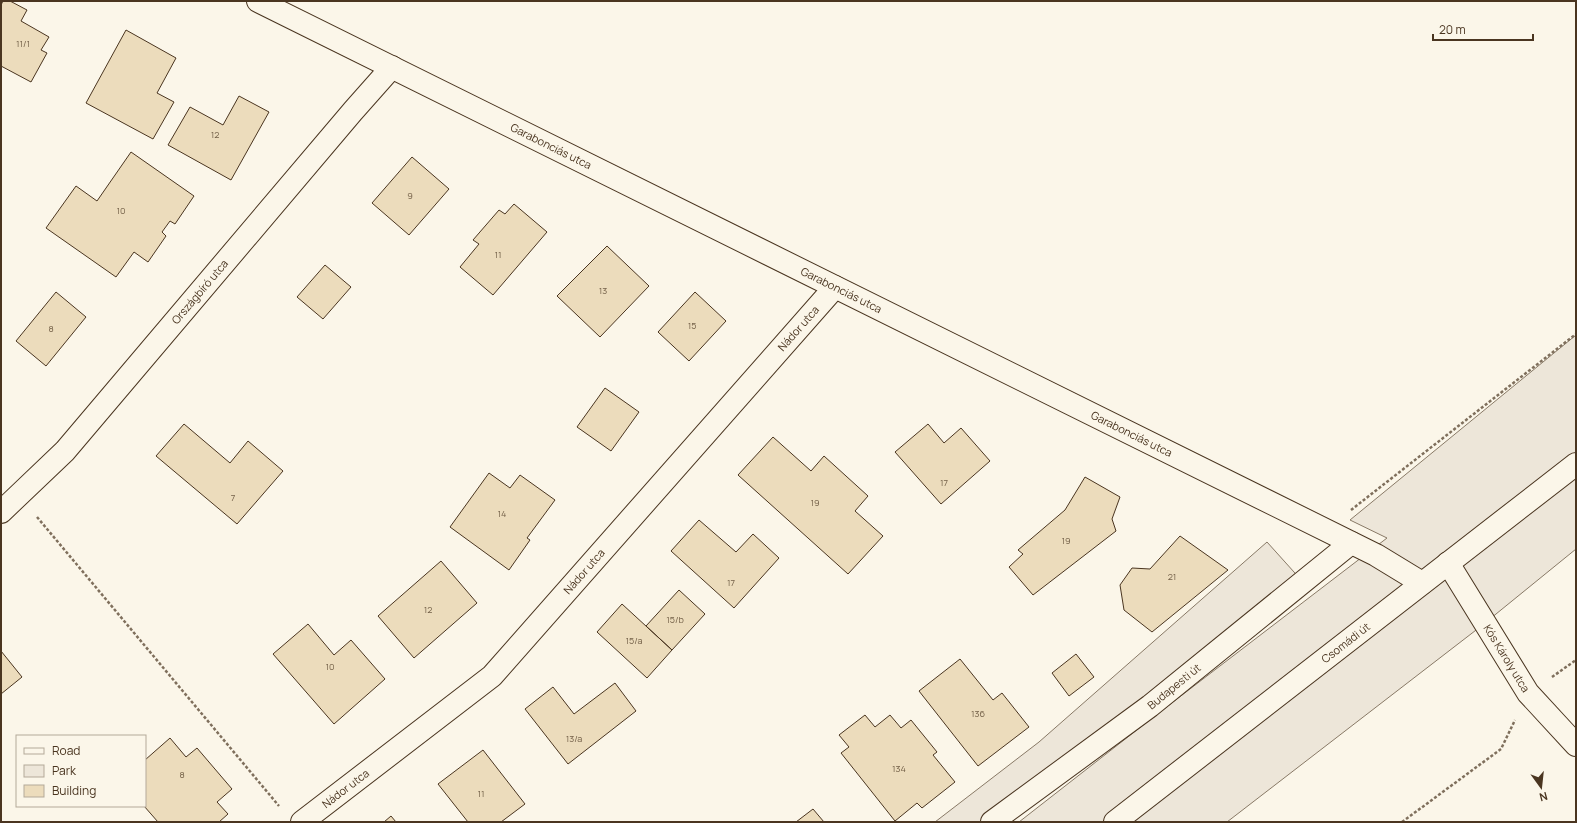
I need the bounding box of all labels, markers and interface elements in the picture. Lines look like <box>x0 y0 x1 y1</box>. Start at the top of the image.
scale bar <box>1433 16 1533 42</box>
text: 20 m <box>1439 21 1466 38</box>
house number: 11/1 <box>16 37 30 50</box>
street label: Garabonciás utca <box>508 119 594 172</box>
house number: 12 <box>211 128 219 141</box>
house number: 9 <box>407 189 413 202</box>
house number: 10 <box>117 204 126 217</box>
house number: 11 <box>494 248 502 261</box>
street label: Országbíró utca <box>168 256 231 327</box>
street label: Garabonciás utca <box>798 263 885 316</box>
house number: 13 <box>599 284 607 297</box>
street label: Nádor utca <box>774 302 822 354</box>
house number: 15 <box>688 319 696 332</box>
house number: 8 <box>48 322 54 335</box>
street label: Garabonciás utca <box>1089 407 1175 460</box>
house number: 17 <box>940 476 948 489</box>
house number: 7 <box>231 491 236 504</box>
house number: 19 <box>810 496 820 509</box>
house number: 14 <box>498 507 506 520</box>
house number: 19 <box>1061 534 1071 547</box>
street label: Nádor utca <box>560 545 608 597</box>
house number: 21 <box>1168 570 1176 583</box>
house number: 17 <box>727 576 735 589</box>
house number: 12 <box>424 603 432 616</box>
house number: 15/b <box>666 613 684 626</box>
street label: Csomádi út <box>1318 619 1373 666</box>
street label: Kós Károly utca <box>1481 621 1534 695</box>
house number: 15/a <box>626 634 642 647</box>
house number: 10 <box>326 660 335 673</box>
street label: Budapesti út <box>1144 660 1204 712</box>
house number: 136 <box>971 707 985 720</box>
house number: 13/a <box>566 732 582 745</box>
legend <box>16 735 146 807</box>
text: Road <box>52 742 80 759</box>
text: Park <box>52 762 77 779</box>
house number: 134 <box>892 762 906 775</box>
street label: Nádor utca <box>319 765 372 811</box>
north arrow <box>1521 767 1561 807</box>
house number: 8 <box>179 768 185 781</box>
text: Building <box>52 782 96 799</box>
house number: 11 <box>477 787 485 800</box>
text: N <box>1538 789 1549 805</box>

